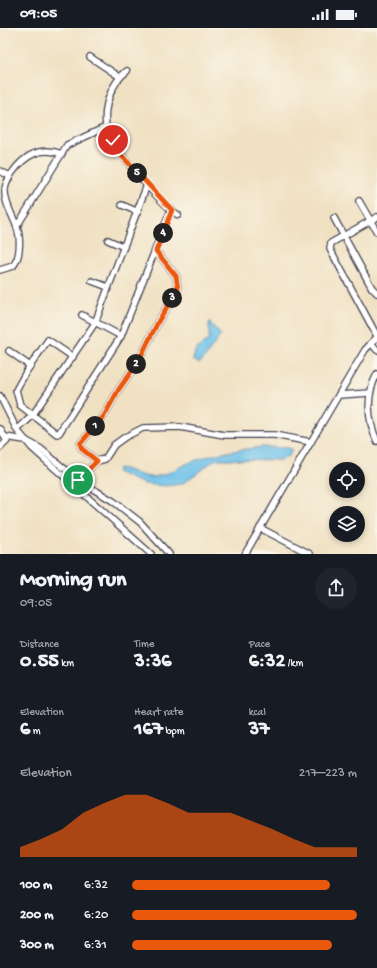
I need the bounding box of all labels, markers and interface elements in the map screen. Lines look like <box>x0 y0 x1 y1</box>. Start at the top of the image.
text: 09:05 <box>20 5 57 23</box>
pin <box>96 123 130 157</box>
icon: check <box>102 129 124 151</box>
pin: 5 <box>127 163 147 183</box>
text: 5 <box>134 167 140 179</box>
pin: 4 <box>153 223 173 243</box>
text: 4 <box>160 227 166 239</box>
pin: 3 <box>162 288 182 308</box>
text: 3 <box>169 292 175 304</box>
pin: 2 <box>126 354 146 374</box>
text: 2 <box>133 358 139 370</box>
pin: 1 <box>85 416 105 436</box>
text: 1 <box>93 420 97 432</box>
map controls <box>329 462 365 542</box>
button: locate <box>329 462 365 498</box>
pin <box>61 463 95 497</box>
icon: arrive <box>67 469 89 491</box>
button: layers <box>329 506 365 542</box>
button: share <box>315 567 357 609</box>
text: Morning run <box>20 568 126 594</box>
text: 09:05 <box>20 596 52 611</box>
text: Distance <box>20 639 59 651</box>
text: Time <box>134 639 154 651</box>
text: Pace <box>249 639 270 651</box>
text: 0.55 <box>20 651 59 674</box>
text: 3:36 <box>134 651 172 674</box>
text: 6:32 <box>249 651 285 674</box>
text: km <box>59 658 74 670</box>
text: /km <box>285 658 303 670</box>
text: Elevation <box>20 707 64 719</box>
text: Heart rate <box>134 707 184 719</box>
text: kcal <box>249 707 266 719</box>
text: 6 <box>20 719 30 742</box>
text: 167 <box>134 719 163 742</box>
text: 37 <box>249 719 269 742</box>
text: m <box>30 726 41 738</box>
text: bpm <box>163 726 185 738</box>
text: Elevation <box>20 766 72 781</box>
text: 217–223 m <box>299 766 357 781</box>
text: 100 m <box>20 878 52 893</box>
text: 6:32 <box>84 878 108 893</box>
text: 200 m <box>20 908 53 923</box>
text: 6:20 <box>84 908 108 923</box>
text: 300 m <box>20 938 54 953</box>
text: 6:31 <box>84 938 107 953</box>

